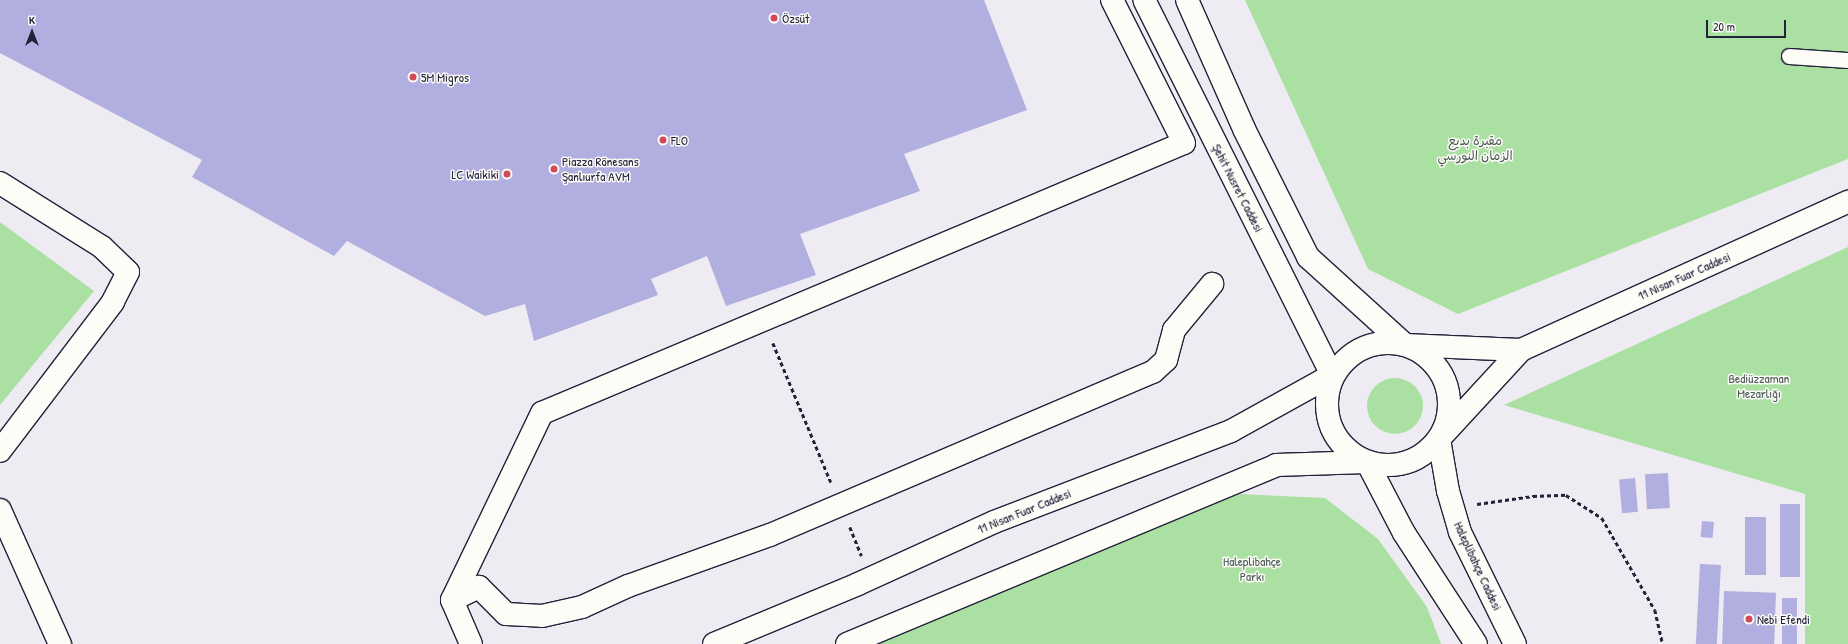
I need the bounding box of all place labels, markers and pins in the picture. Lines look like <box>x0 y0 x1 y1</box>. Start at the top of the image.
place label: Özsüt <box>782 10 809 26</box>
marker: Özsüt <box>769 13 779 23</box>
place label: 5M Migros <box>421 69 469 85</box>
marker: 5M Migros <box>408 72 418 82</box>
place label: FLO <box>671 132 688 148</box>
marker: FLO <box>658 135 668 145</box>
place label: Piazza Rönesans Şanlıurfa AVM <box>562 154 639 185</box>
marker: Piazza Rönesans Şanlıurfa AVM <box>549 164 559 174</box>
place label: LC Waikiki <box>451 166 499 182</box>
marker: LC Waikiki <box>502 169 512 179</box>
place label: Nebi Efendi <box>1757 611 1810 627</box>
marker: Nebi Efendi <box>1744 614 1754 624</box>

